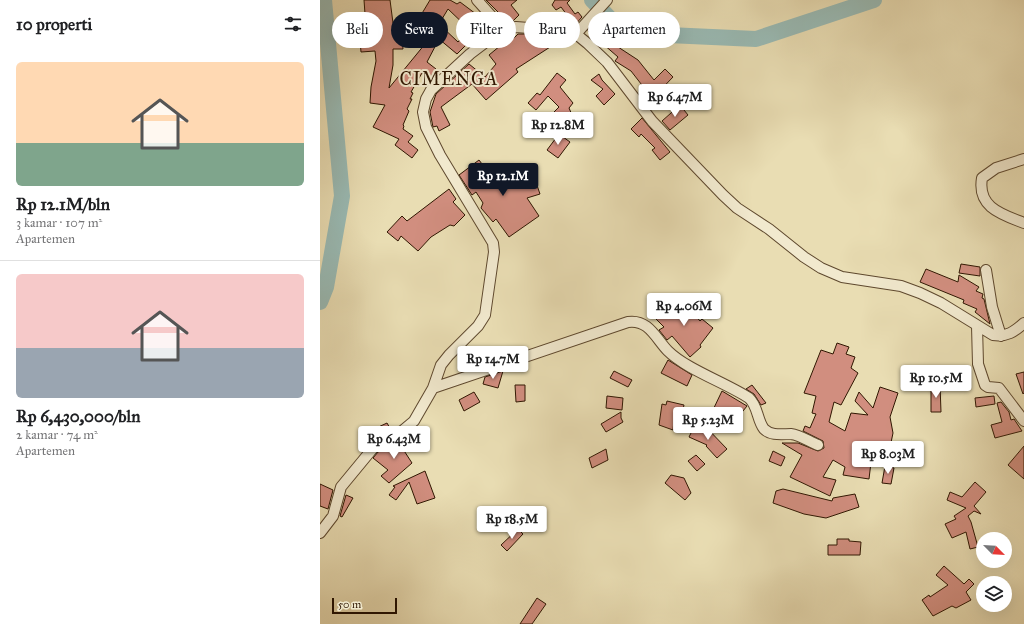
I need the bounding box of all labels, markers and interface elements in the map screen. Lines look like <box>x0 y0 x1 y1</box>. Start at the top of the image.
chip: Beli <box>332 12 383 48</box>
chip: Sewa <box>391 12 448 48</box>
chip: Filter <box>456 12 516 48</box>
chip: Baru <box>524 12 580 48</box>
chip: Apartemen <box>588 12 680 48</box>
icon: filters <box>282 13 304 35</box>
text: 10 properti <box>16 14 92 35</box>
district label: CIMENGA <box>400 68 498 90</box>
pin: Rp 6.47M <box>634 84 716 118</box>
icon: home <box>124 88 196 160</box>
text: Rp 6.47M <box>648 89 702 105</box>
pin: Rp 12.8M <box>517 112 599 146</box>
text: Rp 12.8M <box>531 117 585 133</box>
pin: Rp 12.1M <box>462 163 544 197</box>
text: Rp 12.1M <box>477 168 529 184</box>
text: Rp 12.1M/bln <box>16 194 110 215</box>
text: 3 kamar · 107 m² <box>16 215 102 231</box>
text: Apartemen <box>16 231 75 247</box>
pin: Rp 4.06M <box>643 293 725 327</box>
text: Rp 4.06M <box>656 298 712 314</box>
icon: home <box>124 300 196 372</box>
pin: Rp 14.7M <box>452 346 534 380</box>
text: Rp 14.7M <box>466 351 520 367</box>
pin: Rp 10.5M <box>895 365 977 399</box>
text: Rp 10.5M <box>909 370 963 386</box>
text: Rp 6,430,000/bln <box>16 406 140 427</box>
pin: Rp 5.23M <box>667 407 749 441</box>
text: Rp 5.23M <box>682 412 734 428</box>
pin: Rp 6.43M <box>353 426 435 460</box>
text: 2 kamar · 74 m² <box>16 427 98 443</box>
text: Rp 6.43M <box>367 431 421 447</box>
pin: Rp 8.03M <box>847 441 929 475</box>
text: Apartemen <box>16 443 75 459</box>
text: Rp 8.03M <box>861 446 915 462</box>
pin: Rp 18.5M <box>471 506 553 540</box>
text: Rp 18.5M <box>486 511 538 527</box>
north arrow <box>976 532 1012 568</box>
map controls <box>976 532 1012 612</box>
button: layers <box>976 576 1012 612</box>
scale bar <box>332 596 397 615</box>
text: 50 m <box>338 598 361 611</box>

